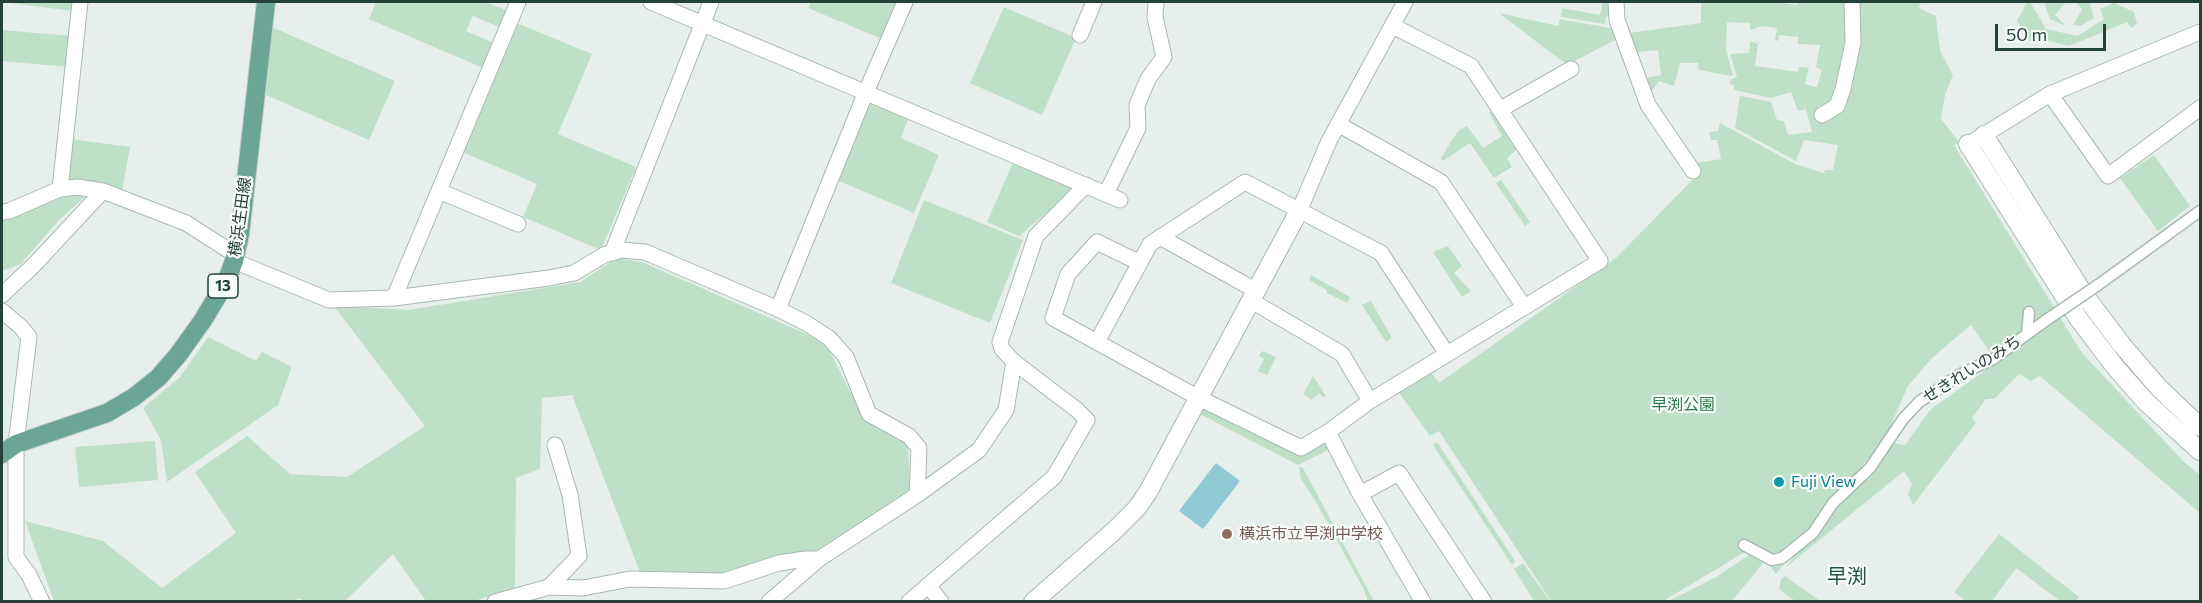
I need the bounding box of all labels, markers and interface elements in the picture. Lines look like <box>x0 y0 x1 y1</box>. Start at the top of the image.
scale bar <box>1998 12 2109 50</box>
text: 50 m <box>2006 23 2047 45</box>
street label: 横浜生田線 <box>225 176 255 258</box>
road number: 13 <box>208 274 238 298</box>
street label: せきれいのみち <box>1919 331 2025 407</box>
park label: 早渕公園 <box>1651 395 1715 415</box>
place label: Fuji View <box>1791 472 1856 492</box>
marker: Fuji View <box>1772 475 1786 489</box>
place label: 横浜市立早渕中学校 <box>1239 524 1383 544</box>
marker: 横浜市立早渕中学校 <box>1220 527 1234 541</box>
district label: 早渕 <box>1827 564 1867 588</box>

